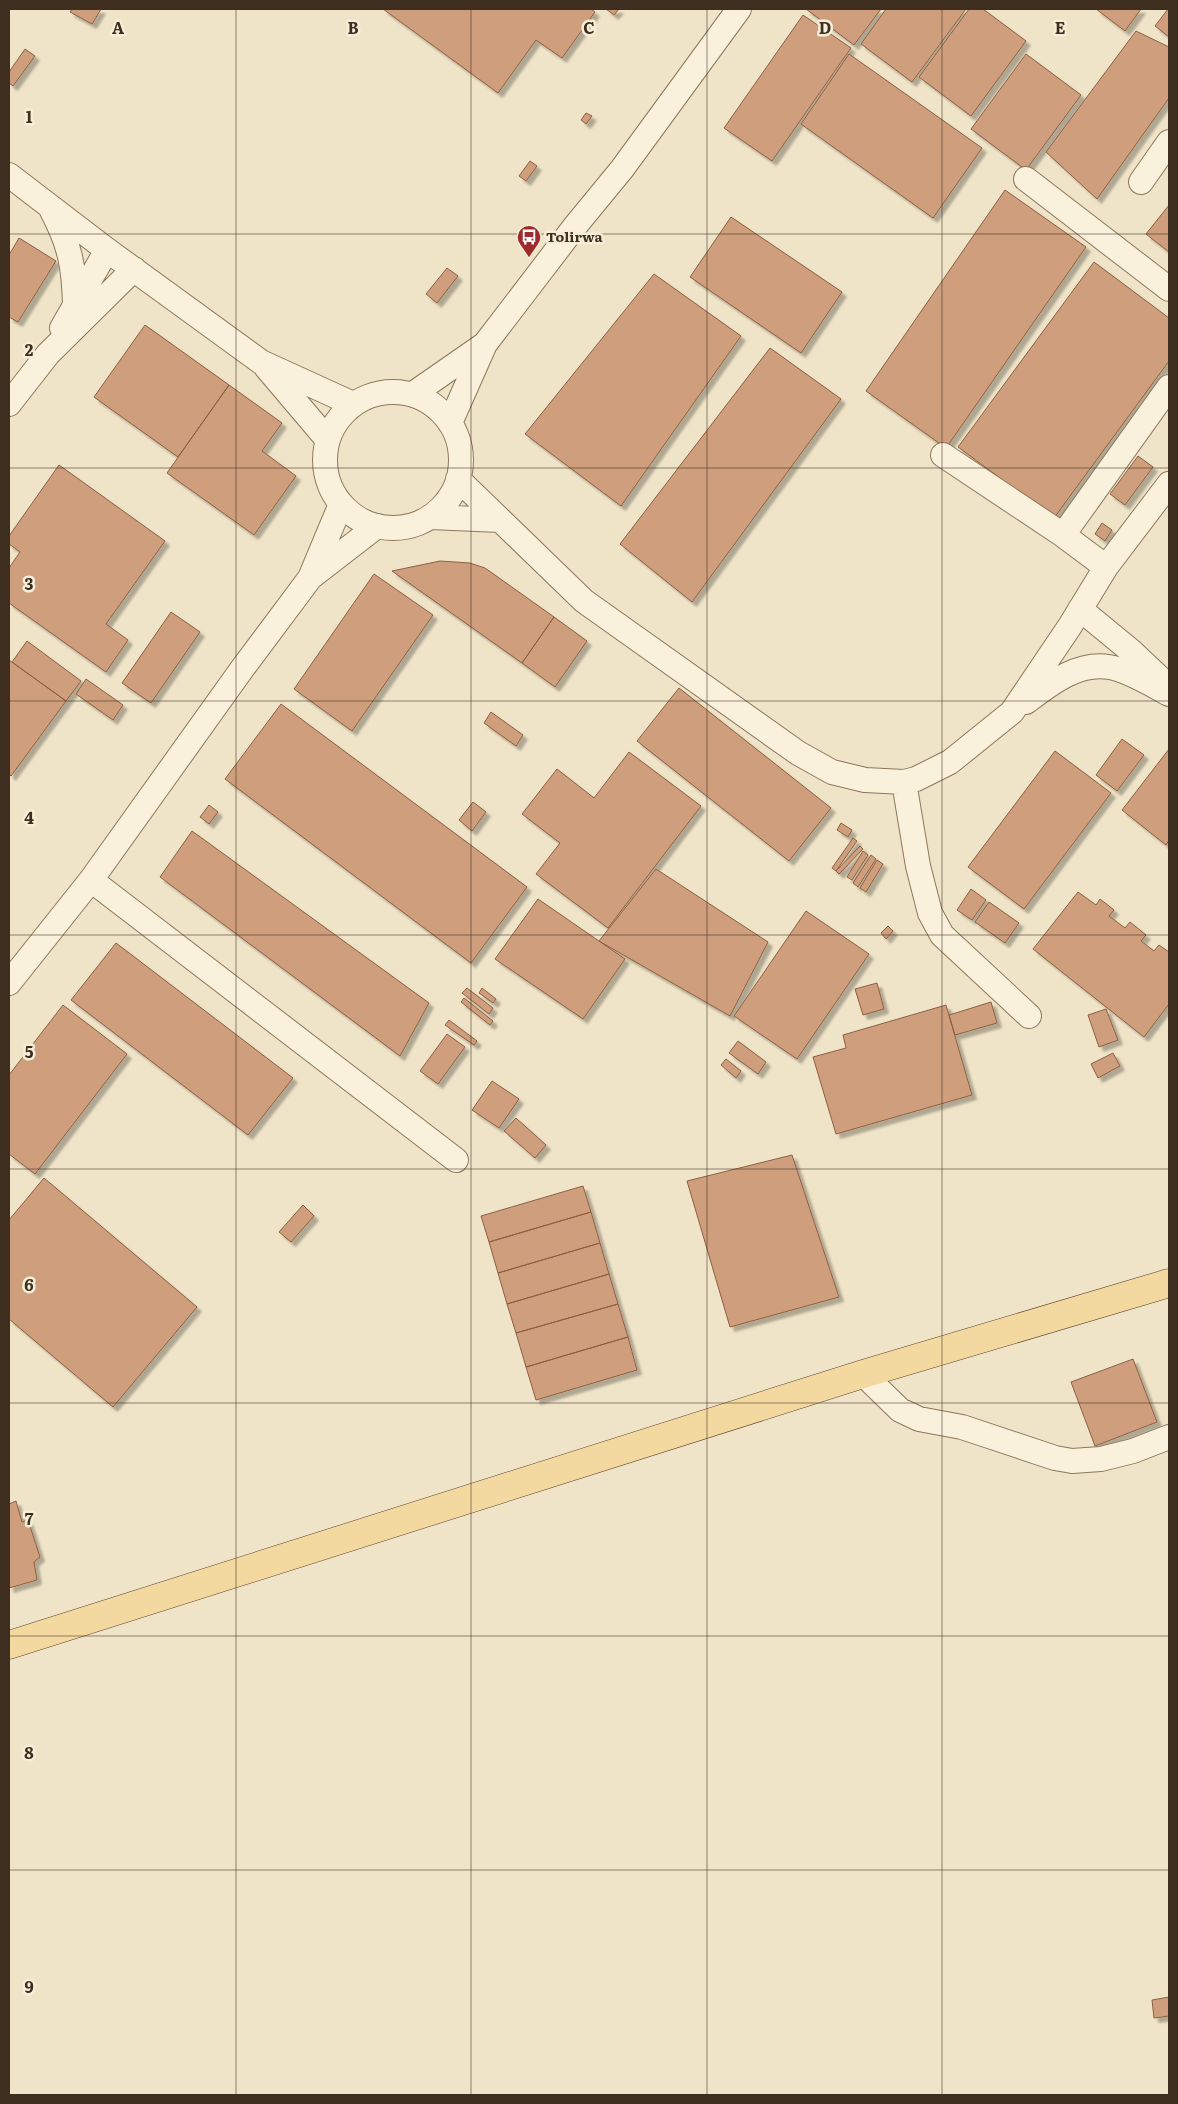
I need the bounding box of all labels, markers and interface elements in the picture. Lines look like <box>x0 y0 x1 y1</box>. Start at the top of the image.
text: A <box>112 15 124 39</box>
text: B <box>347 15 359 39</box>
text: C <box>583 15 595 39</box>
text: D <box>819 15 831 39</box>
text: E <box>1055 15 1066 39</box>
text: 1 <box>26 104 33 128</box>
bus stop icon: Tolirwa <box>516 224 542 258</box>
place label: Tolirwa <box>546 226 603 246</box>
text: 2 <box>25 337 34 361</box>
text: 3 <box>25 571 34 595</box>
text: 4 <box>24 805 34 829</box>
text: 5 <box>25 1039 34 1063</box>
text: 6 <box>24 1272 34 1296</box>
text: 7 <box>25 1506 34 1530</box>
text: 8 <box>24 1740 34 1764</box>
text: 9 <box>24 1974 34 1998</box>

